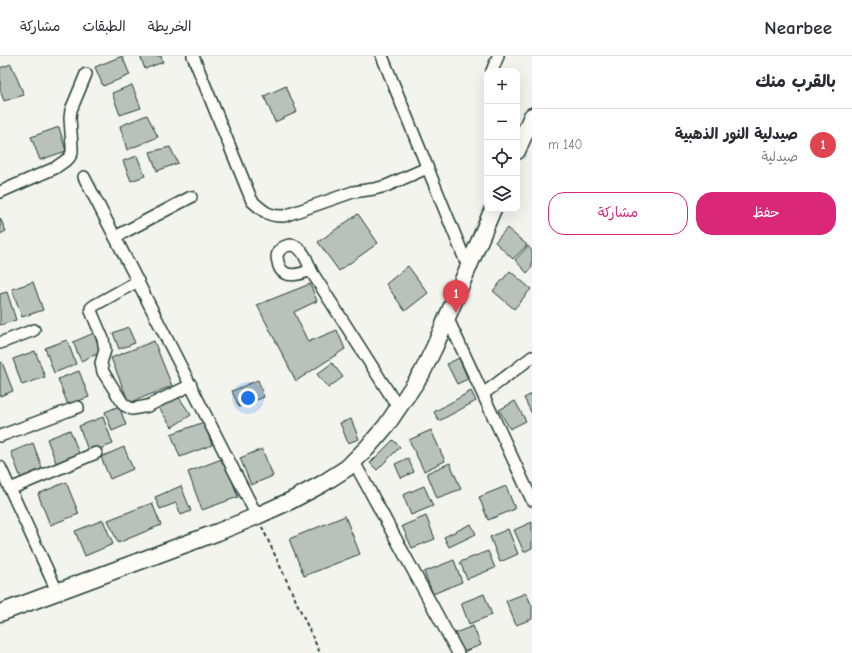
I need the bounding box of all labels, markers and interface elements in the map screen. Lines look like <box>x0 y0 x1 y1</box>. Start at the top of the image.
text: Nearbee <box>764 17 832 39</box>
text: مشاركة <box>20 18 60 35</box>
text: الطبقات <box>82 18 126 35</box>
text: الخريطة <box>148 18 191 35</box>
map controls <box>484 68 520 212</box>
button: + <box>484 68 520 104</box>
text: بالقرب منك <box>755 72 836 91</box>
button: − <box>484 104 520 140</box>
text: صيدلية النور الذهبية <box>675 125 798 143</box>
text: 140 m <box>548 137 582 152</box>
text: 1 <box>820 137 826 152</box>
button: locate <box>484 140 520 176</box>
text: صيدلية <box>761 149 798 164</box>
button: layers <box>484 176 520 212</box>
button: مشاركة <box>548 192 688 235</box>
button: حفظ <box>696 192 836 235</box>
pin: 1 <box>443 280 469 313</box>
your location <box>238 388 258 408</box>

